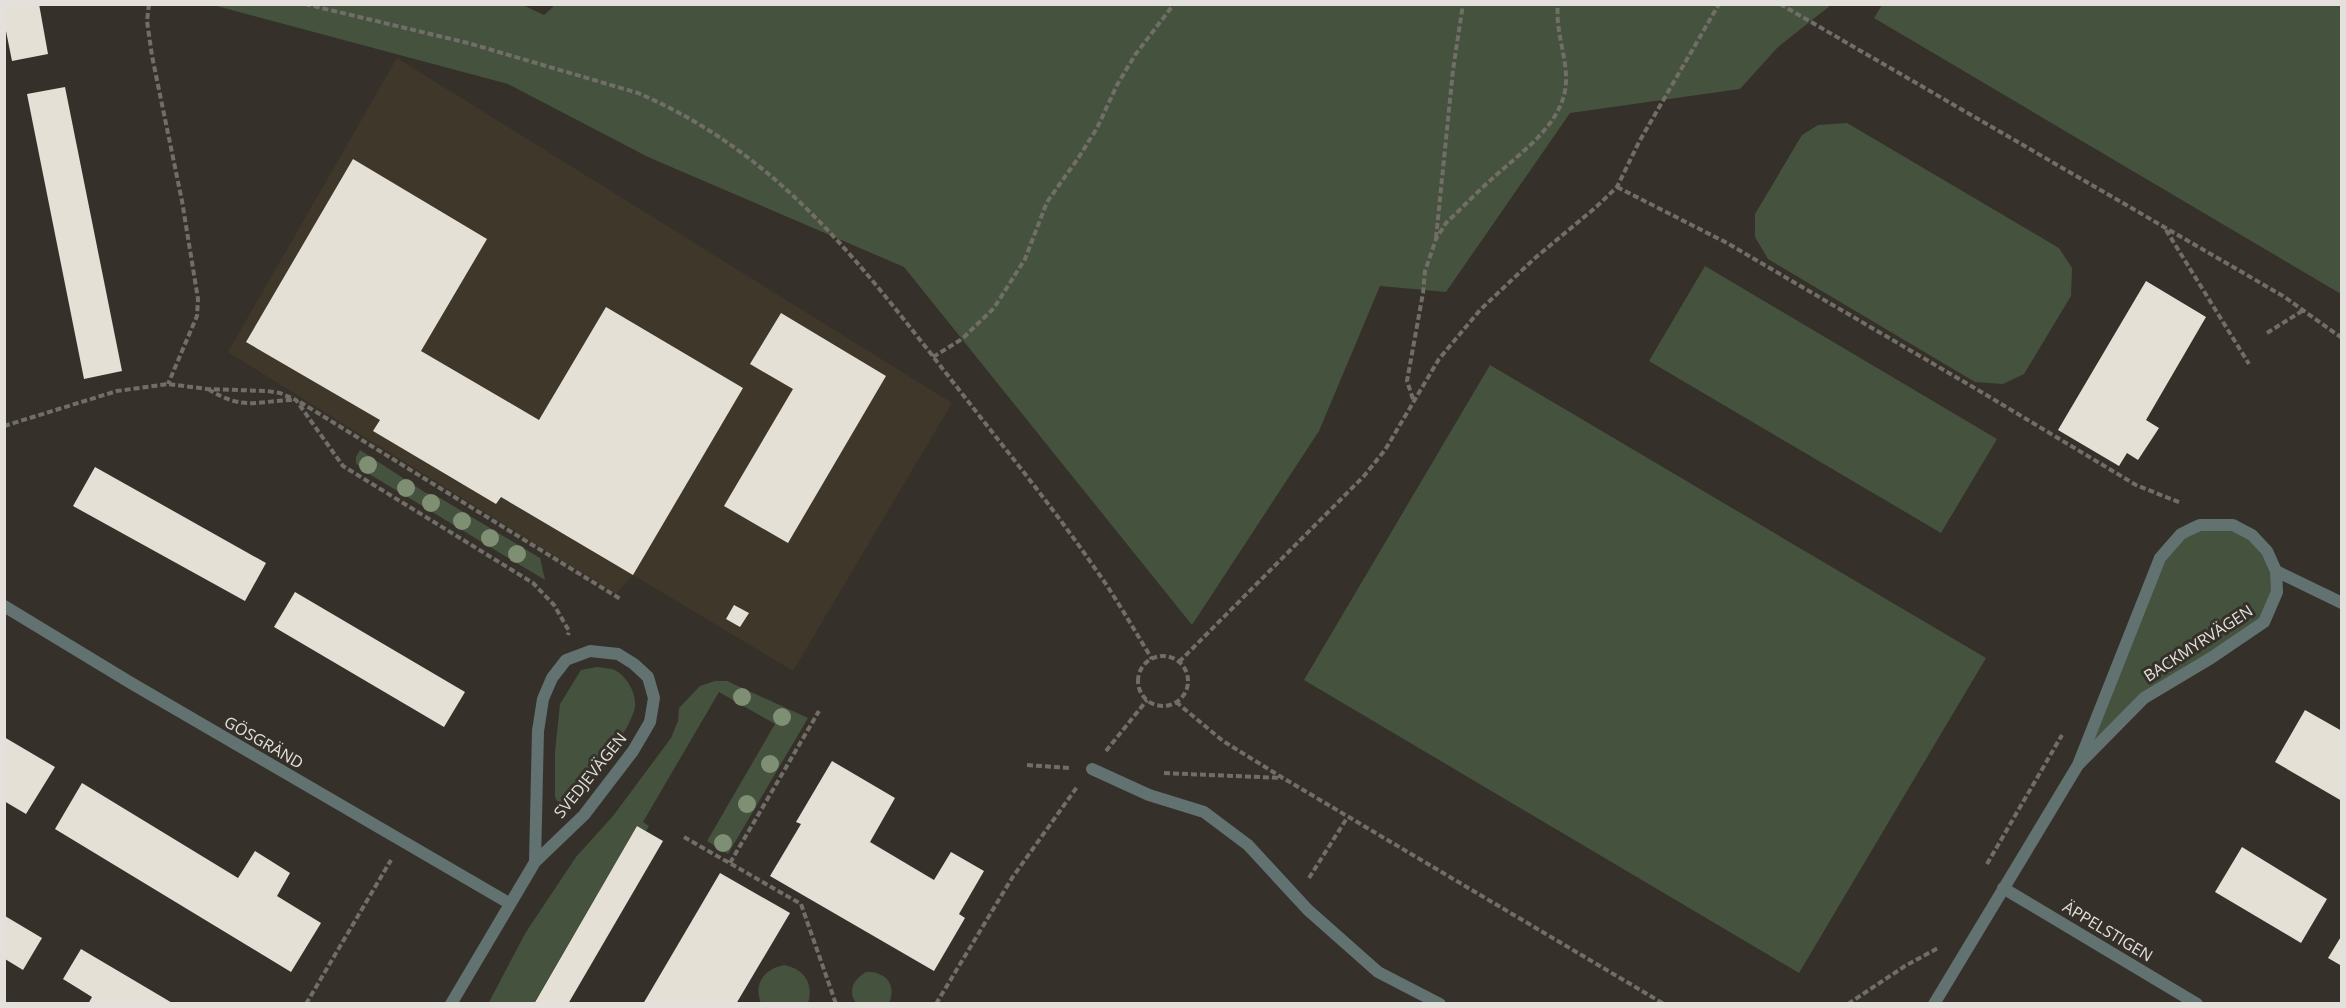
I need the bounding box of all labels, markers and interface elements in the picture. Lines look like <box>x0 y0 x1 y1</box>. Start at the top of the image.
street label: BACKMYRVÄGEN <box>2139 600 2257 686</box>
street label: GÖSGRÄND <box>220 710 308 774</box>
street label: SVEDJEVÄGEN <box>549 728 631 822</box>
street label: ÄPPELSTIGEN <box>2059 896 2157 966</box>

